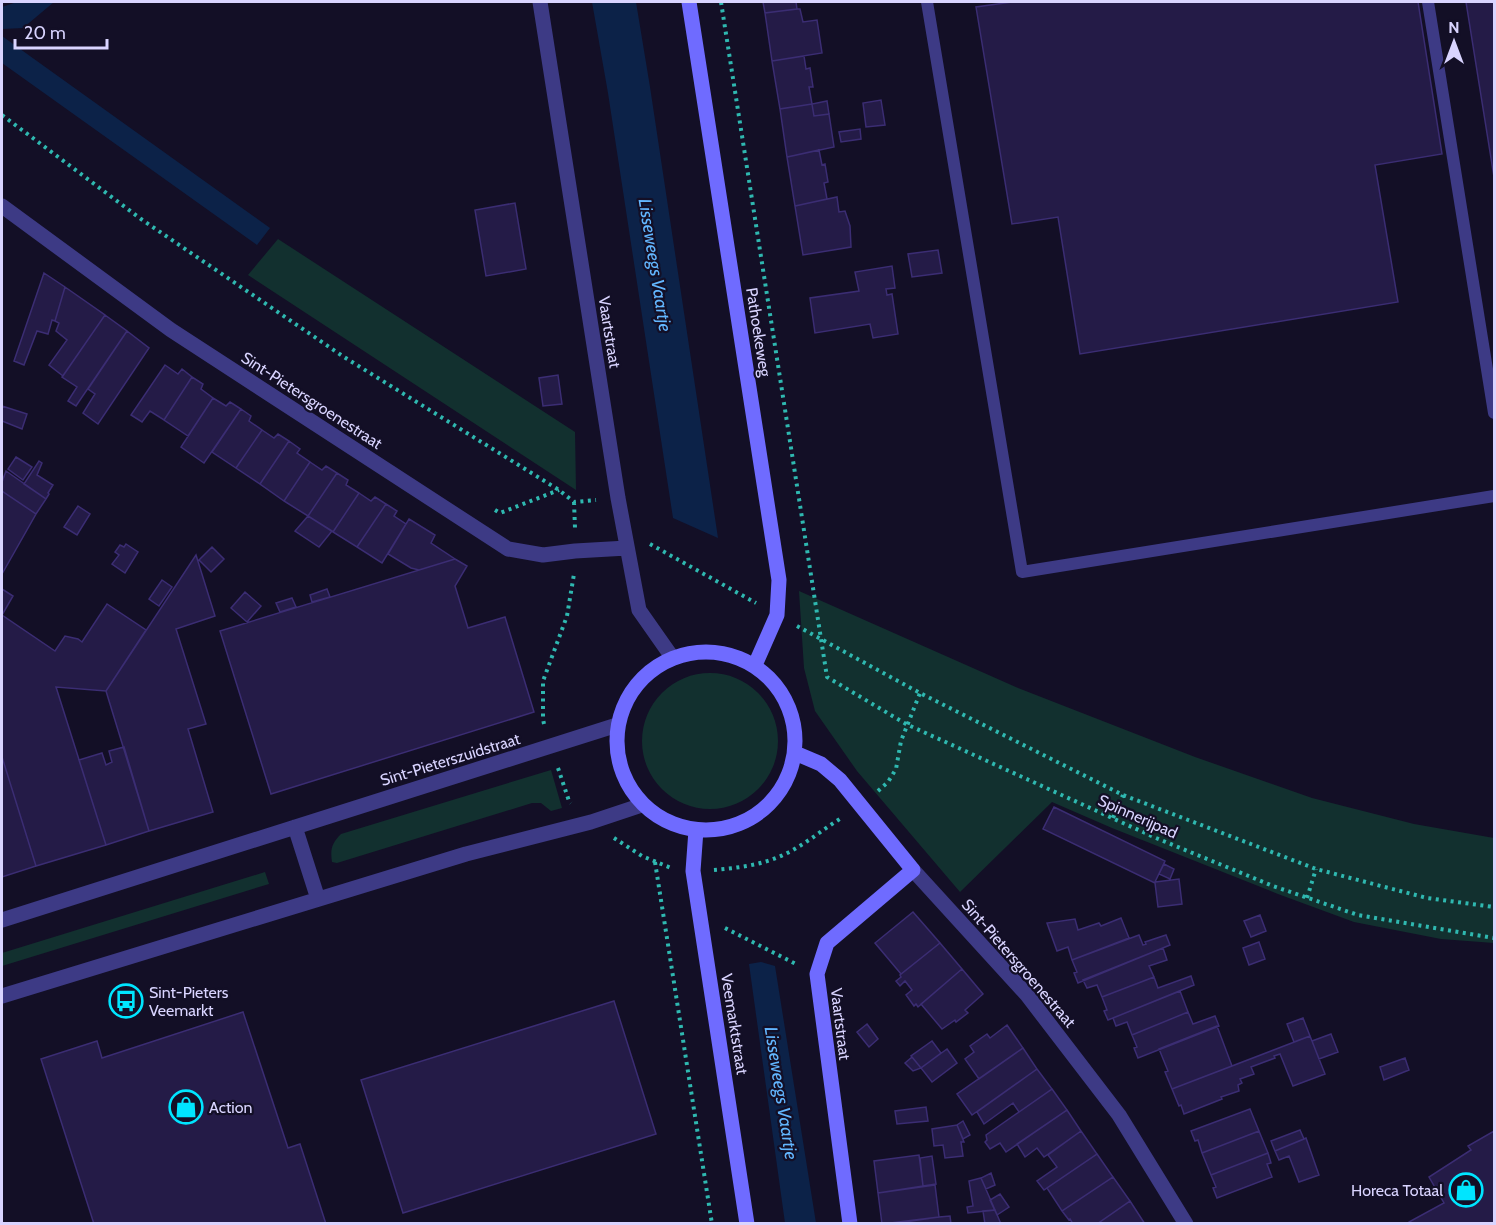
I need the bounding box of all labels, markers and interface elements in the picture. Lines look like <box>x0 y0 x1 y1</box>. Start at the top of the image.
scale bar <box>15 12 106 50</box>
north arrow <box>1424 12 1484 72</box>
text: N <box>1448 18 1460 37</box>
text: 20 m <box>24 22 66 44</box>
water label: Lisseweegs Vaartje <box>634 197 676 333</box>
street label: Pathoekeweg <box>742 286 775 379</box>
street label: Vaartstraat <box>594 295 625 370</box>
street label: Sint-Pietersgroenestraat <box>238 348 386 453</box>
street label: Sint-Pieterszuidstraat <box>378 729 523 790</box>
street label: Spinnerijpad <box>1095 791 1180 842</box>
street label: Sint-Pietersgroenestraat <box>958 895 1080 1032</box>
street label: Veemarktstraat <box>717 972 752 1077</box>
bus stop icon: Sint-Pieters Veemarkt <box>108 983 144 1019</box>
place label: Sint-Pieters Veemarkt <box>149 983 229 1020</box>
street label: Vaartstraat <box>827 987 854 1062</box>
water label: Lisseweegs Vaartje <box>760 1025 802 1161</box>
shop icon: Action <box>168 1089 204 1125</box>
place label: Action <box>209 1098 253 1117</box>
shop icon: Horeca Totaal <box>1448 1172 1484 1208</box>
place label: Horeca Totaal <box>1351 1181 1443 1200</box>

